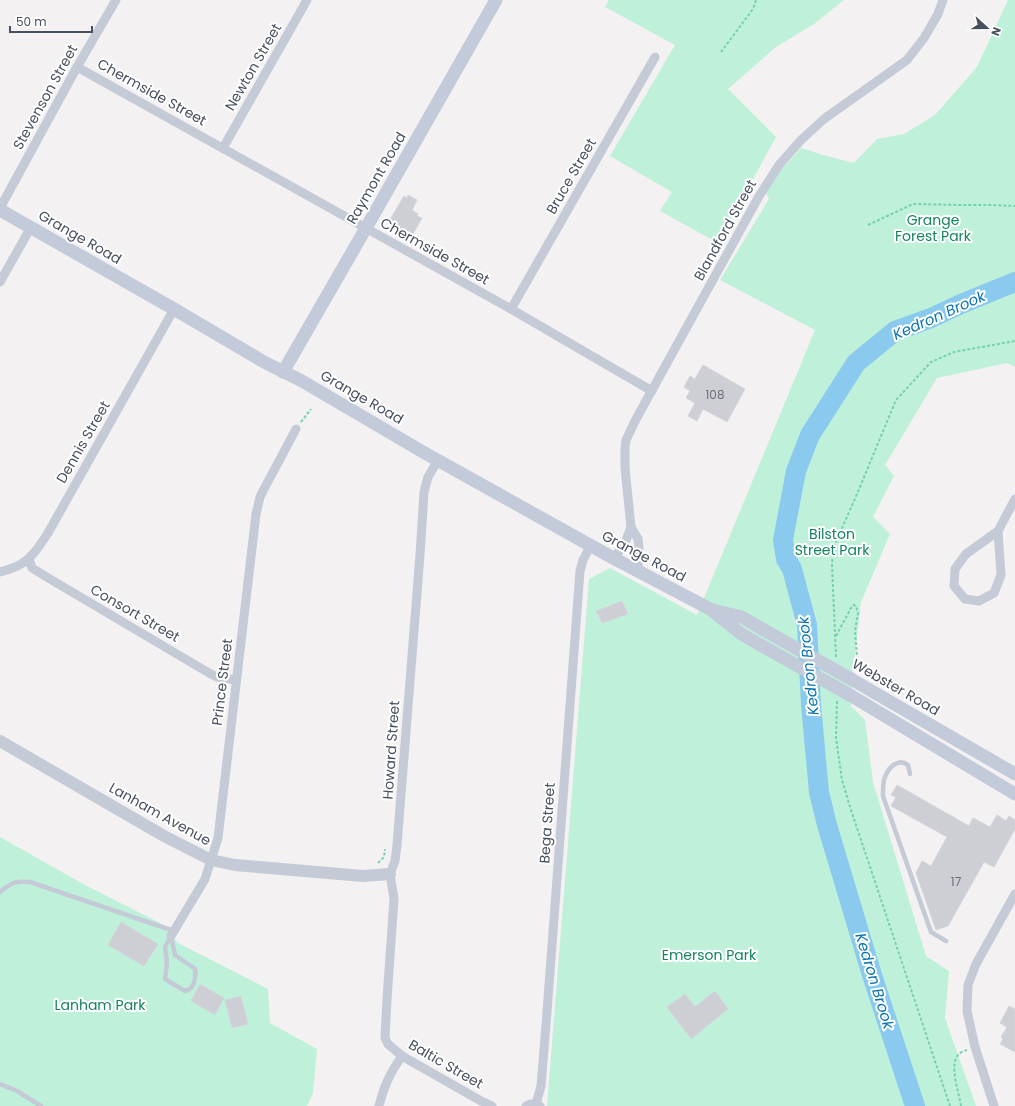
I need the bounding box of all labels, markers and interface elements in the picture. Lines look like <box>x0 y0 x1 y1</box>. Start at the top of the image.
scale bar <box>10 8 92 34</box>
north arrow <box>967 8 1007 48</box>
text: 50 m <box>16 13 47 30</box>
street label: Newton Street <box>220 20 286 114</box>
text: N <box>987 25 1005 38</box>
street label: Stevenson Street <box>8 41 82 153</box>
street label: Chermside Street <box>94 54 210 130</box>
street label: Raymont Road <box>341 128 411 228</box>
street label: Bruce Street <box>541 134 601 218</box>
street label: Blandford Street <box>689 176 761 284</box>
street label: Grange Road <box>35 205 125 269</box>
park label: Grange Forest Park <box>895 210 972 246</box>
street label: Chermside Street <box>377 213 493 289</box>
water label: Kedron Brook <box>889 285 990 345</box>
street label: Grange Road <box>317 365 407 429</box>
house number: 108 <box>706 386 724 403</box>
street label: Dennis Street <box>51 397 115 487</box>
park label: Bilston Street Park <box>795 524 870 560</box>
street label: Grange Road <box>598 525 690 587</box>
street label: Consort Street <box>87 579 183 647</box>
water label: Kedron Brook <box>792 614 824 717</box>
street label: Prince Street <box>207 637 237 727</box>
street label: Webster Road <box>848 654 944 720</box>
street label: Howard Street <box>378 700 404 800</box>
street label: Lanham Avenue <box>105 778 215 850</box>
street label: Bega Street <box>534 782 560 864</box>
house number: 17 <box>951 873 962 890</box>
water label: Kedron Brook <box>850 930 900 1033</box>
park label: Emerson Park <box>662 945 757 965</box>
park label: Lanham Park <box>54 995 146 1015</box>
street label: Baltic Street <box>405 1035 487 1093</box>

